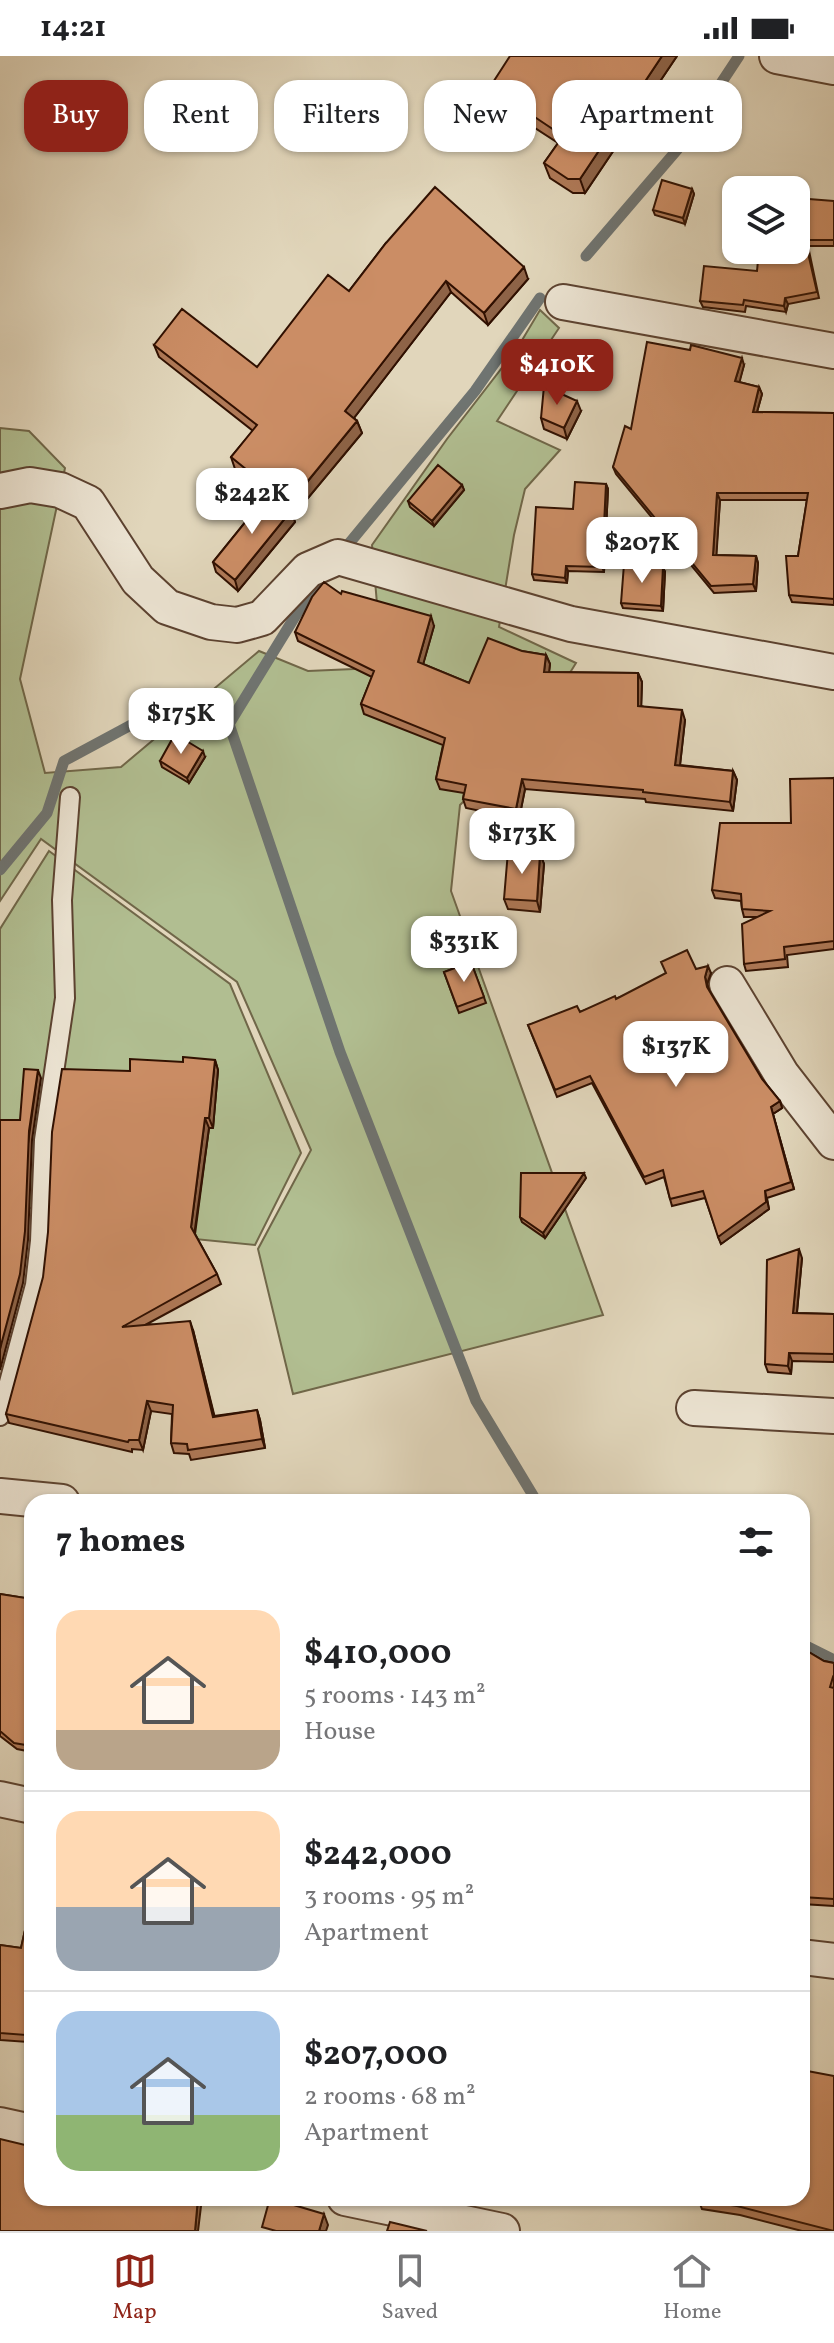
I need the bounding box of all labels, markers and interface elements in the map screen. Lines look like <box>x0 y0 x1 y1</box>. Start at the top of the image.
text: 14:21 <box>40 7 106 49</box>
chip: Buy <box>24 80 128 152</box>
chip: Rent <box>144 80 258 152</box>
chip: Filters <box>274 80 408 152</box>
chip: New <box>424 80 536 152</box>
chip: Apartment <box>552 80 742 152</box>
map controls <box>722 176 810 264</box>
button: layers <box>722 176 810 264</box>
pin: $410K <box>501 339 613 407</box>
text: $410K <box>519 347 595 383</box>
pin: $242K <box>196 468 308 536</box>
text: $242K <box>214 476 290 512</box>
pin: $207K <box>586 517 698 585</box>
text: $207K <box>604 525 680 561</box>
pin: $175K <box>125 688 237 756</box>
text: $175K <box>147 696 215 732</box>
pin: $173K <box>466 808 578 876</box>
text: $173K <box>487 816 557 852</box>
pin: $331K <box>408 916 520 984</box>
text: $331K <box>429 924 499 960</box>
pin: $137K <box>620 1021 732 1089</box>
text: $137K <box>641 1029 711 1065</box>
text: 7 homes <box>56 1519 185 1566</box>
icon: filters <box>734 1520 778 1564</box>
text: $410,000 <box>304 1631 452 1678</box>
icon: home <box>120 1642 216 1738</box>
text: 5 rooms · 143 m² <box>304 1678 486 1714</box>
text: House <box>304 1714 376 1750</box>
text: $242,000 <box>304 1832 452 1879</box>
icon: home <box>120 1843 216 1939</box>
text: 3 rooms · 95 m² <box>304 1879 474 1915</box>
text: Apartment <box>304 1915 429 1951</box>
text: $207,000 <box>304 2032 448 2079</box>
icon: home <box>120 2043 216 2139</box>
text: 2 rooms · 68 m² <box>304 2079 476 2115</box>
text: Apartment <box>304 2115 429 2151</box>
tab: Map <box>113 2249 157 2328</box>
tab: Saved <box>382 2249 438 2328</box>
tab: Home <box>663 2249 721 2328</box>

